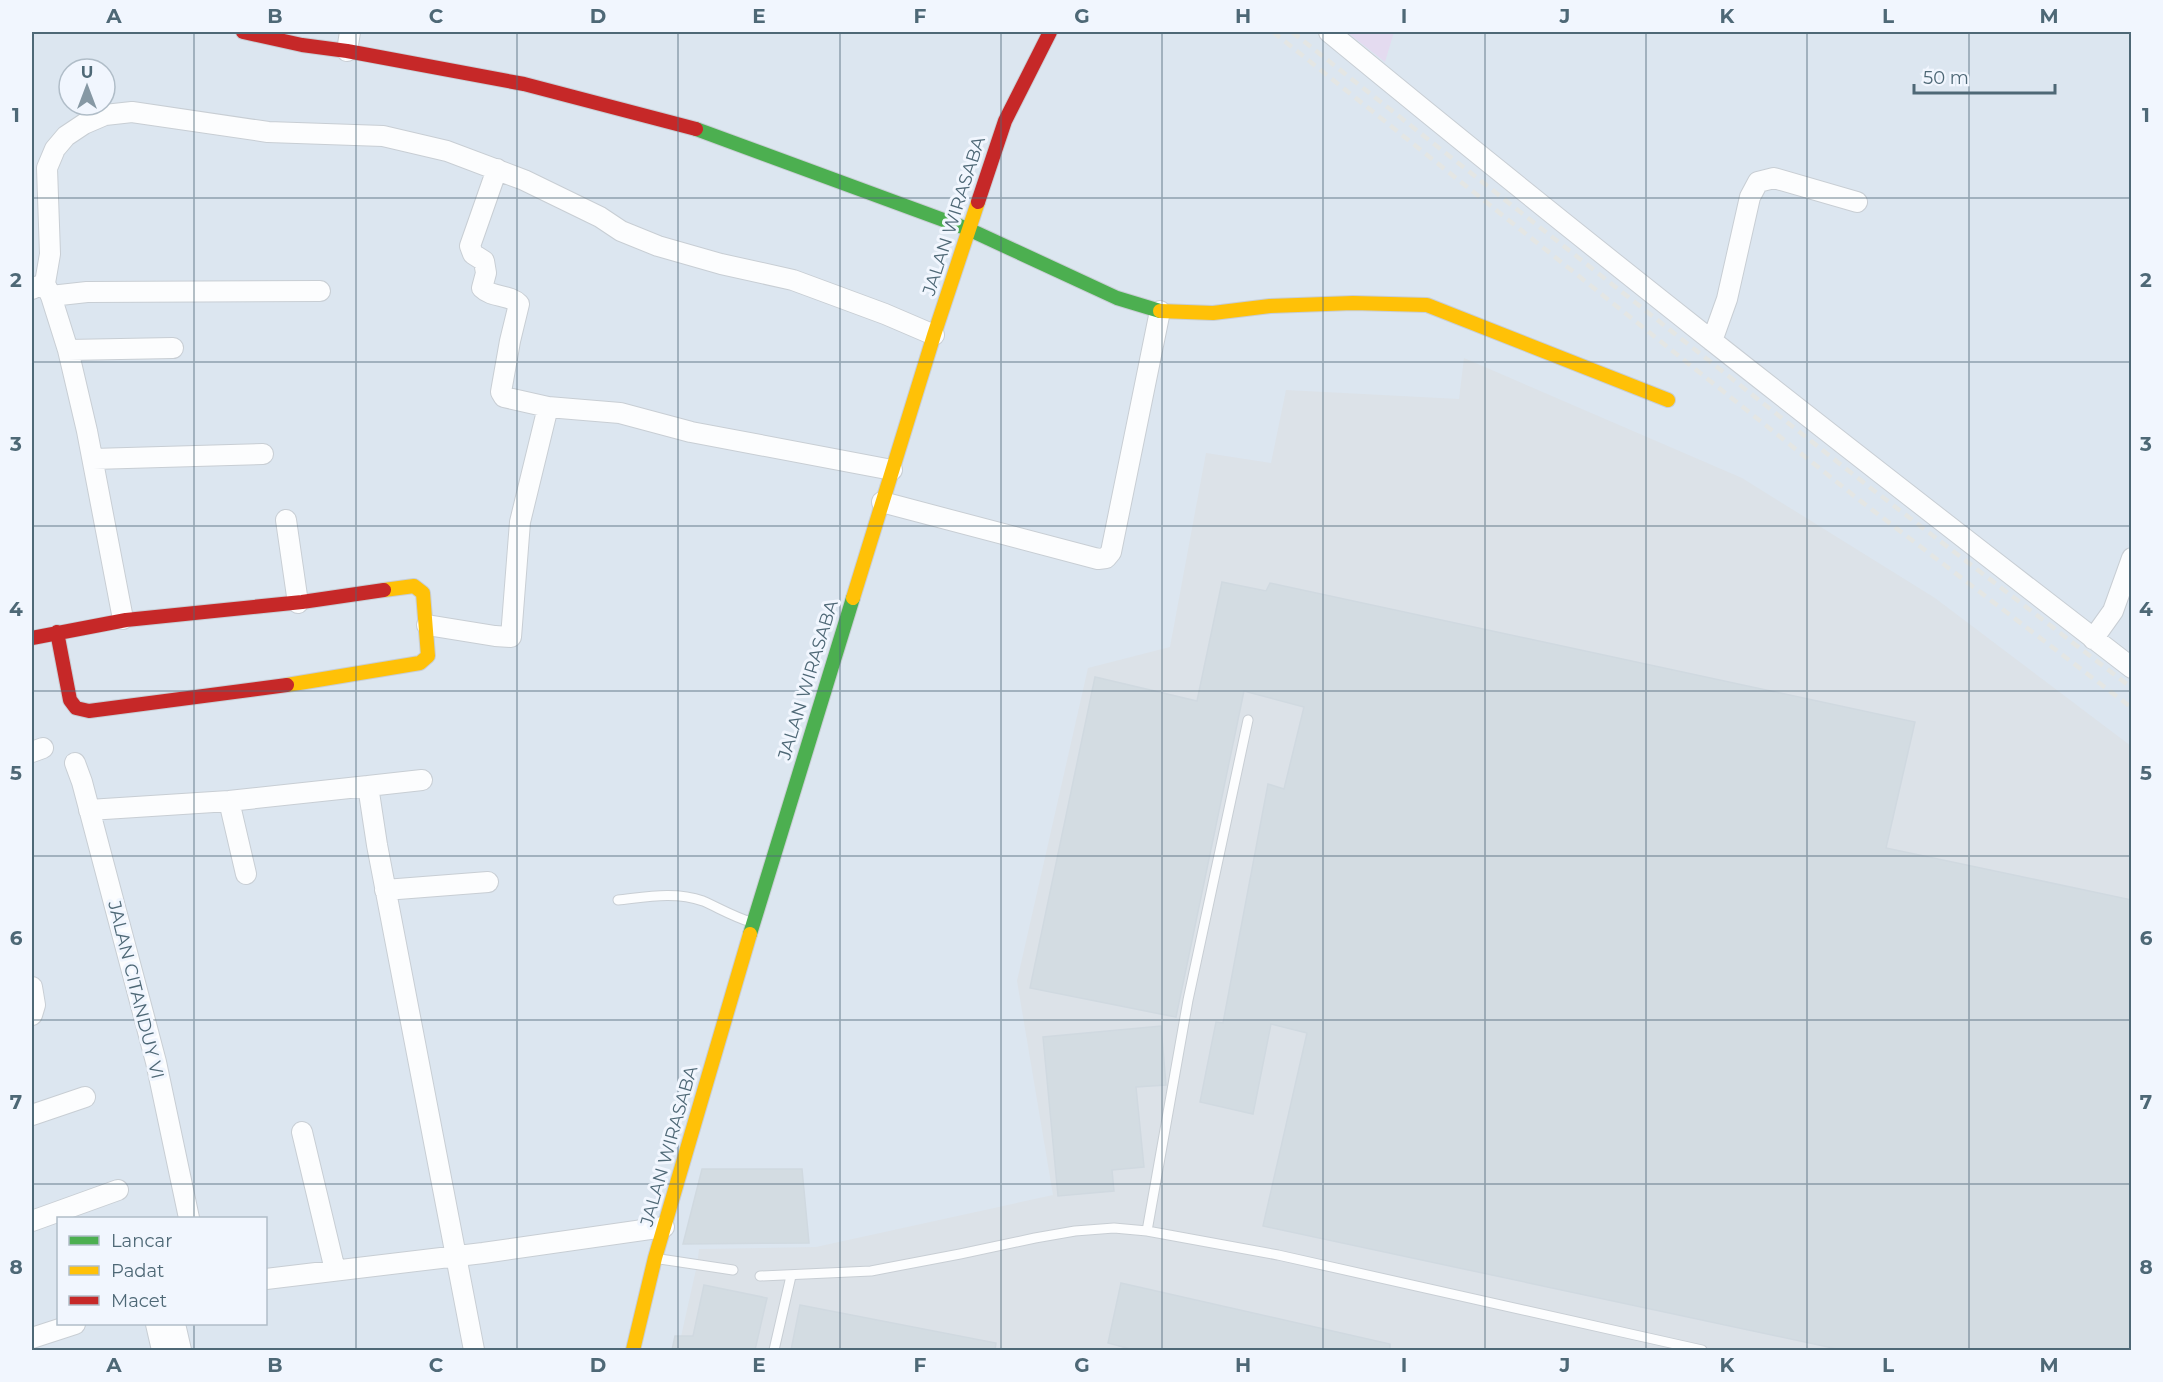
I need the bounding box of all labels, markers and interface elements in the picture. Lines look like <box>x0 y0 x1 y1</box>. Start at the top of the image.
text: A <box>105 4 122 28</box>
text: B <box>267 4 283 28</box>
text: C <box>429 4 444 28</box>
text: D <box>590 4 606 28</box>
text: E <box>752 4 766 28</box>
text: F <box>914 4 927 28</box>
text: G <box>1074 4 1090 28</box>
text: H <box>1235 4 1251 28</box>
text: I <box>1401 4 1407 28</box>
text: J <box>1559 4 1570 28</box>
text: K <box>1720 4 1736 28</box>
text: L <box>1882 4 1894 28</box>
text: M <box>2039 4 2059 28</box>
north arrow <box>57 57 117 117</box>
scale bar <box>1914 57 2055 95</box>
text: U <box>81 63 93 82</box>
text: 50 m <box>1923 67 1969 89</box>
text: 1 <box>12 103 20 127</box>
text: 1 <box>2142 103 2150 127</box>
street label: JALAN WIRASABA <box>918 134 990 299</box>
text: 2 <box>10 268 22 292</box>
text: 2 <box>2140 268 2152 292</box>
text: 3 <box>9 432 22 456</box>
text: 3 <box>2139 432 2152 456</box>
text: 4 <box>9 597 23 621</box>
street label: JALAN WIRASABA <box>773 597 843 764</box>
text: 4 <box>2139 597 2153 621</box>
text: 5 <box>10 761 22 785</box>
text: 5 <box>2140 761 2152 785</box>
street label: JALAN CITANDUY VI <box>103 898 169 1081</box>
text: 6 <box>10 926 23 950</box>
text: 6 <box>2140 926 2153 950</box>
street label: JALAN WIRASABA <box>635 1063 702 1230</box>
text: 7 <box>10 1090 22 1114</box>
text: 7 <box>2140 1090 2152 1114</box>
legend <box>57 1217 267 1325</box>
text: Lancar <box>111 1230 172 1252</box>
text: 8 <box>9 1255 23 1279</box>
text: 8 <box>2139 1255 2153 1279</box>
text: Padat <box>111 1260 164 1282</box>
text: Macet <box>111 1290 167 1312</box>
text: A <box>105 1353 122 1377</box>
text: B <box>267 1353 283 1377</box>
text: C <box>429 1353 444 1377</box>
text: D <box>590 1353 606 1377</box>
text: E <box>752 1353 766 1377</box>
text: F <box>914 1353 927 1377</box>
text: G <box>1074 1353 1090 1377</box>
text: H <box>1235 1353 1251 1377</box>
text: I <box>1401 1353 1407 1377</box>
text: J <box>1559 1353 1570 1377</box>
text: K <box>1720 1353 1736 1377</box>
text: L <box>1882 1353 1894 1377</box>
text: M <box>2039 1353 2059 1377</box>

